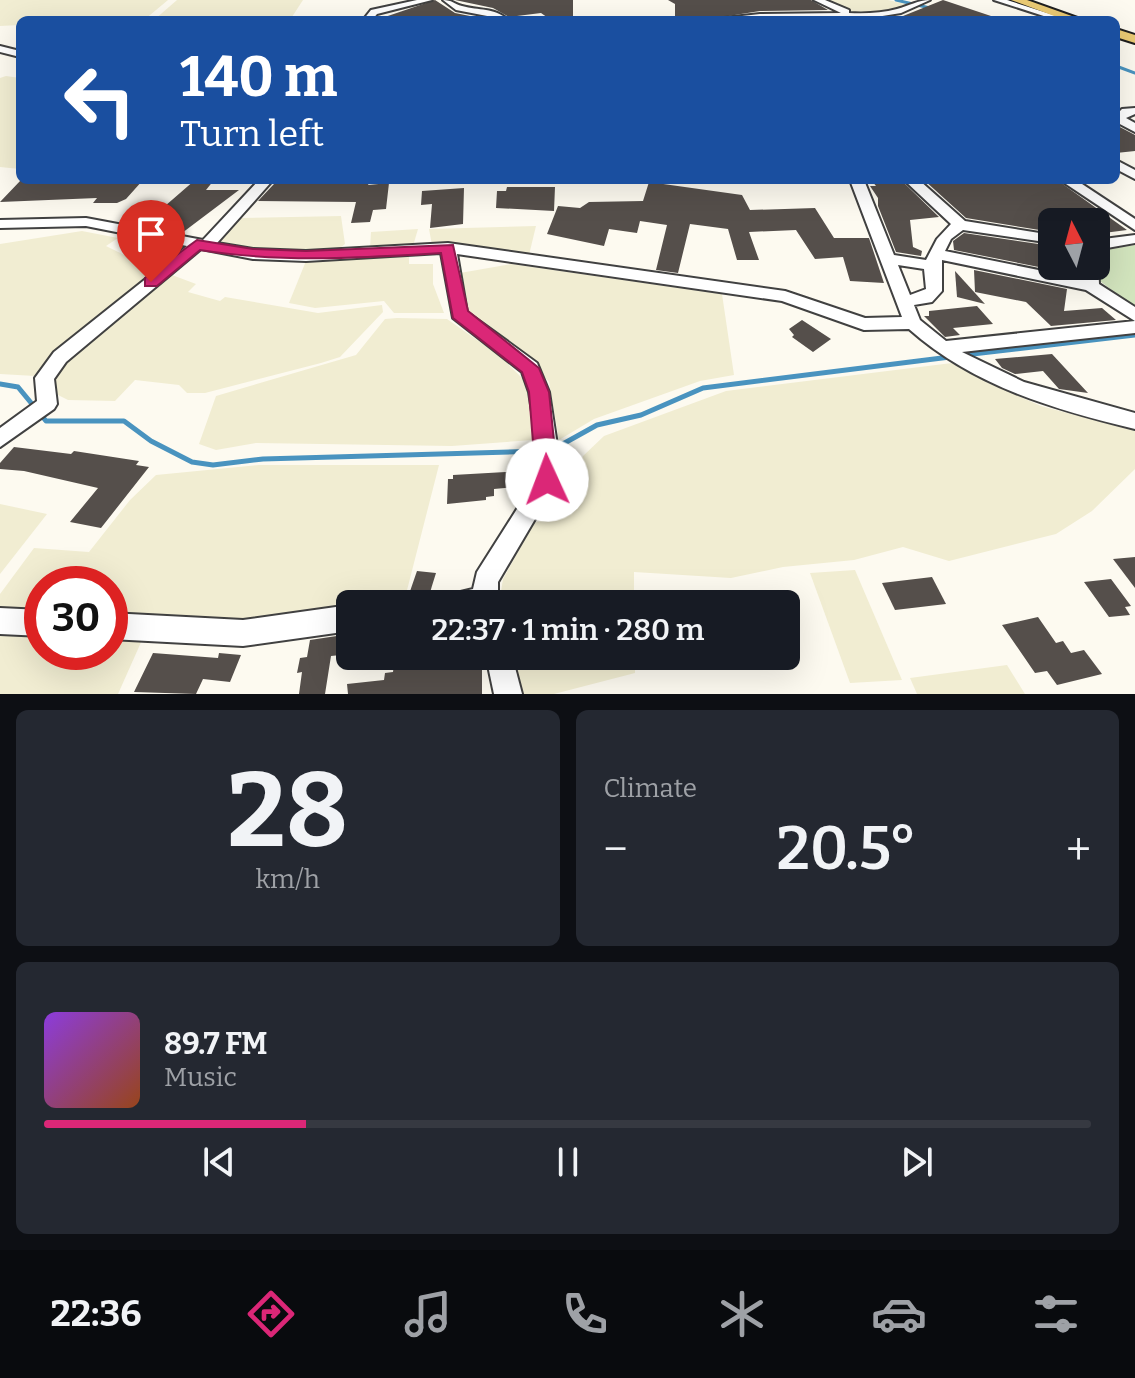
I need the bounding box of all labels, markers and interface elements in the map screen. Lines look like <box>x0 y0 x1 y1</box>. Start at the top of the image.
text: 140 m <box>180 44 337 111</box>
icon: left <box>48 48 152 152</box>
text: Turn left <box>180 112 324 156</box>
pin <box>117 200 185 282</box>
north arrow <box>1038 208 1110 280</box>
map controls <box>1038 208 1110 280</box>
icon: arrive <box>129 212 173 256</box>
position arrow <box>505 438 589 522</box>
speed limit sign: 30 <box>24 566 128 670</box>
text: 22:37 · 1 min · 280 m <box>432 612 704 648</box>
text: 28 <box>227 749 348 874</box>
text: Climate <box>604 773 697 804</box>
text: 20.5° <box>777 813 917 885</box>
text: − <box>604 823 628 876</box>
text: + <box>1066 823 1091 876</box>
text: km/h <box>256 864 320 895</box>
text: 89.7 FM <box>164 1026 267 1062</box>
text: Music <box>164 1062 237 1093</box>
icon: previous <box>197 1140 241 1184</box>
icon: pause <box>546 1140 590 1184</box>
icon: next <box>895 1140 939 1184</box>
icon: directions <box>243 1286 299 1342</box>
icon: music <box>400 1286 456 1342</box>
icon: phone <box>557 1286 613 1342</box>
icon: climate <box>714 1286 770 1342</box>
icon: car <box>871 1286 927 1342</box>
icon: filters <box>1028 1286 1084 1342</box>
text: 22:36 <box>51 1292 142 1336</box>

